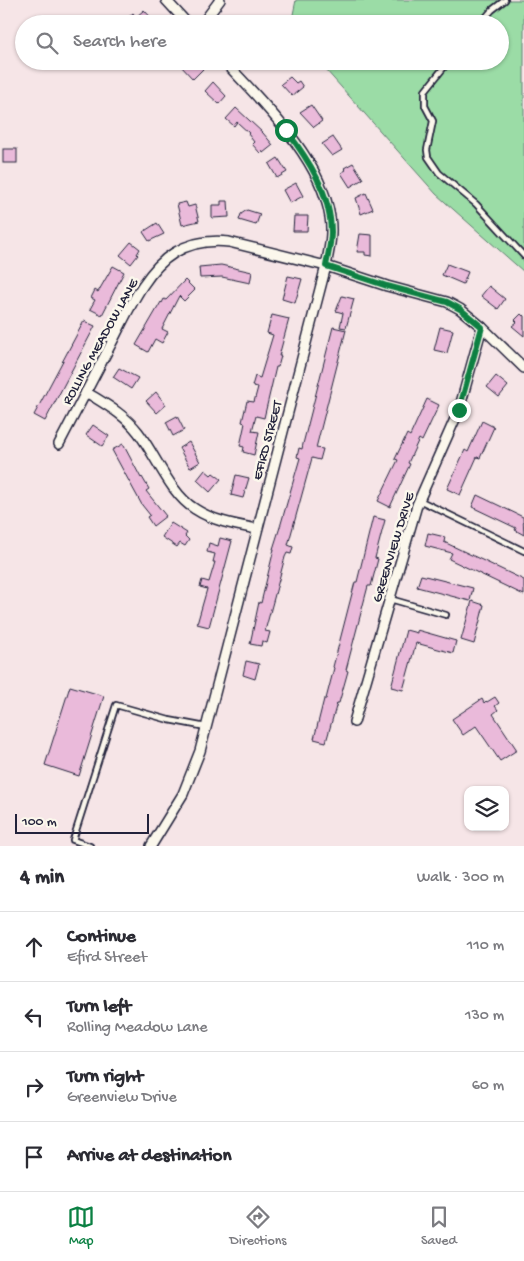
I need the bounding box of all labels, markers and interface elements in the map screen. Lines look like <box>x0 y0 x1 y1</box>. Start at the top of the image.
search box <box>15 15 509 70</box>
icon: search <box>33 29 61 57</box>
text: Search here <box>73 31 167 54</box>
route start <box>275 119 298 142</box>
street label: ROLLING MEADOW LANE <box>59 275 144 408</box>
street label: EFIRD STREET <box>250 399 287 482</box>
route end <box>448 399 471 422</box>
street label: GREENVIEW DRIVE <box>370 489 420 605</box>
map controls <box>464 786 509 831</box>
button: layers <box>464 786 509 831</box>
scale bar <box>15 811 149 834</box>
text: 100 m <box>22 814 57 831</box>
text: 4 min <box>20 866 64 891</box>
text: Walk · 300 m <box>417 869 504 888</box>
text: Continue <box>67 926 136 949</box>
icon: ahead <box>20 933 48 961</box>
text: 110 m <box>467 937 504 956</box>
text: Efird Street <box>67 949 147 968</box>
text: Turn left <box>67 996 131 1019</box>
icon: left <box>20 1003 48 1031</box>
text: 130 m <box>465 1007 504 1026</box>
text: Rolling Meadow Lane <box>67 1019 207 1038</box>
text: Turn right <box>67 1066 143 1089</box>
icon: right <box>20 1073 48 1101</box>
text: 60 m <box>472 1077 504 1096</box>
text: Greenview Drive <box>67 1089 177 1108</box>
icon: arrive <box>20 1143 48 1171</box>
text: Arrive at destination <box>67 1145 231 1168</box>
tab: Map <box>67 1203 95 1250</box>
tab: Directions <box>230 1203 287 1250</box>
tab: Saved <box>421 1203 457 1250</box>

